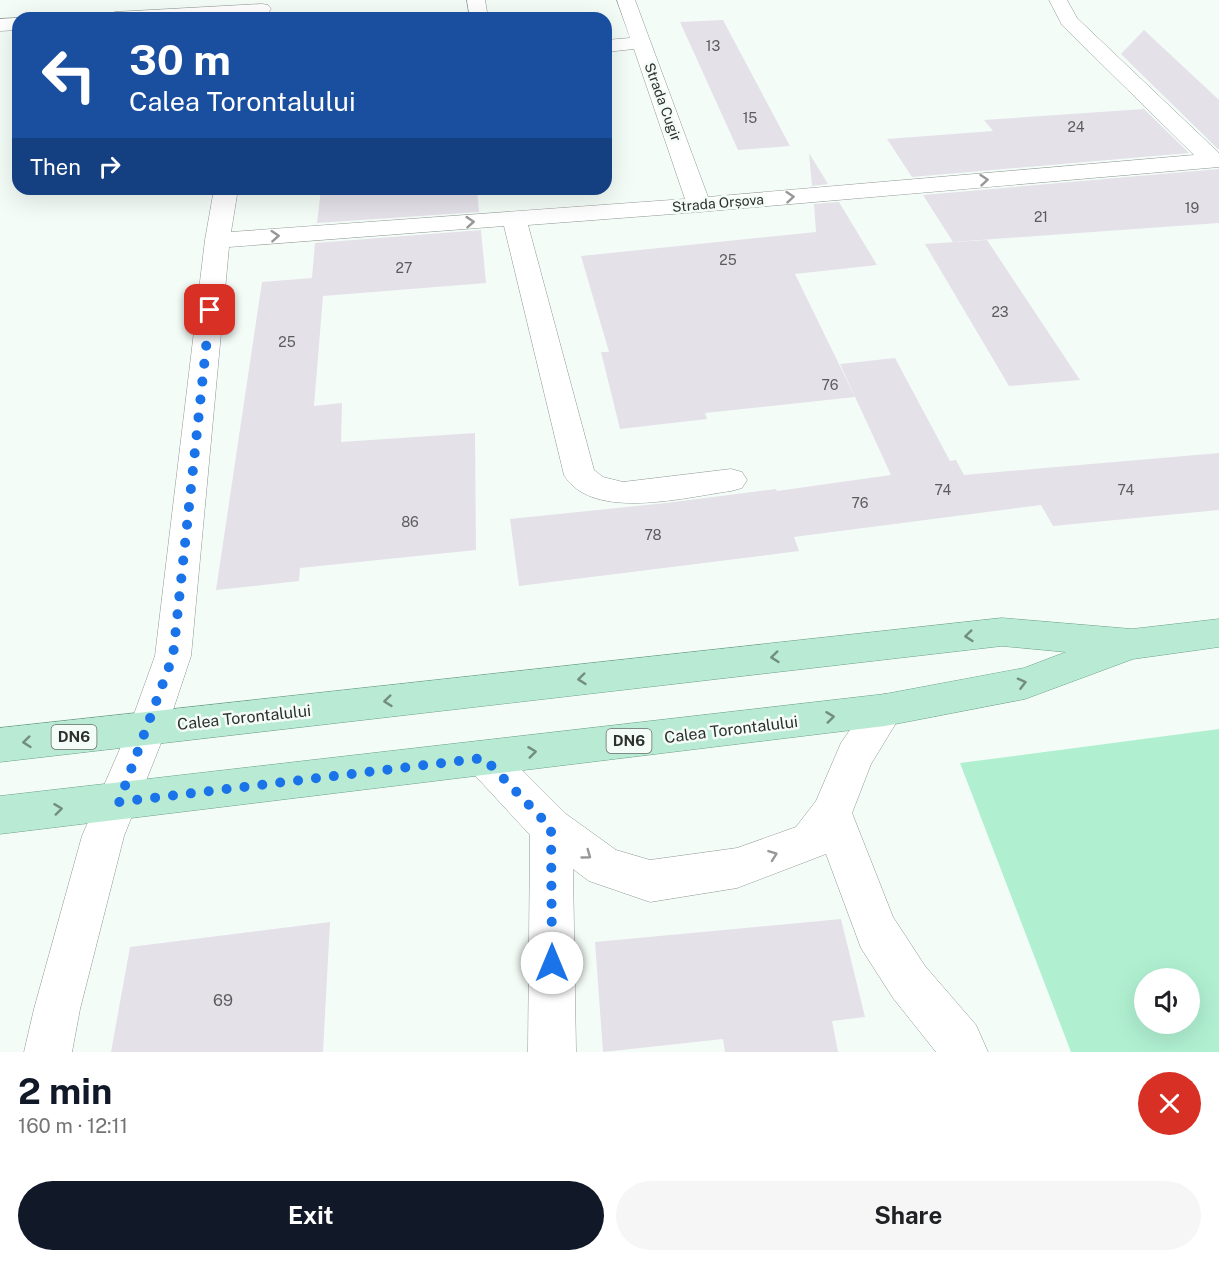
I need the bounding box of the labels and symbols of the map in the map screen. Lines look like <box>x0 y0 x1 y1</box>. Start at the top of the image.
house number: 13 <box>706 38 720 54</box>
street label: Strada Cugir <box>641 61 685 143</box>
house number: 15 <box>743 110 757 126</box>
house number: 24 <box>1067 119 1085 135</box>
one-way arrow <box>980 174 989 187</box>
street label: Strada Orșova <box>671 191 765 215</box>
one-way arrow <box>785 191 794 204</box>
house number: 19 <box>1185 200 1199 216</box>
house number: 21 <box>1034 209 1048 225</box>
one-way arrow <box>465 215 474 228</box>
one-way arrow <box>271 230 280 243</box>
house number: 25 <box>719 252 737 268</box>
house number: 27 <box>396 260 412 276</box>
pin <box>184 284 235 335</box>
house number: 23 <box>991 304 1009 320</box>
house number: 25 <box>278 334 296 350</box>
house number: 76 <box>822 377 839 393</box>
house number: 74 <box>935 482 952 498</box>
house number: 74 <box>1118 482 1135 498</box>
house number: 76 <box>852 495 869 511</box>
house number: 86 <box>401 514 419 530</box>
house number: 78 <box>644 527 662 543</box>
one-way arrow <box>965 629 974 642</box>
one-way arrow <box>771 651 780 663</box>
one-way arrow <box>577 672 586 685</box>
one-way arrow <box>1016 678 1026 691</box>
one-way arrow <box>383 694 392 707</box>
street label: Calea Torontalului <box>176 701 312 734</box>
one-way arrow <box>825 711 834 724</box>
street label: Calea Torontalului <box>663 712 799 747</box>
road number: DN6 <box>52 725 97 749</box>
road number: DN6 <box>606 729 652 753</box>
one-way arrow <box>22 735 31 748</box>
one-way arrow <box>527 746 536 759</box>
one-way arrow <box>54 803 63 815</box>
one-way arrow <box>581 847 592 858</box>
one-way arrow <box>767 850 778 863</box>
position arrow <box>520 931 584 995</box>
house number: 69 <box>213 991 233 1010</box>

